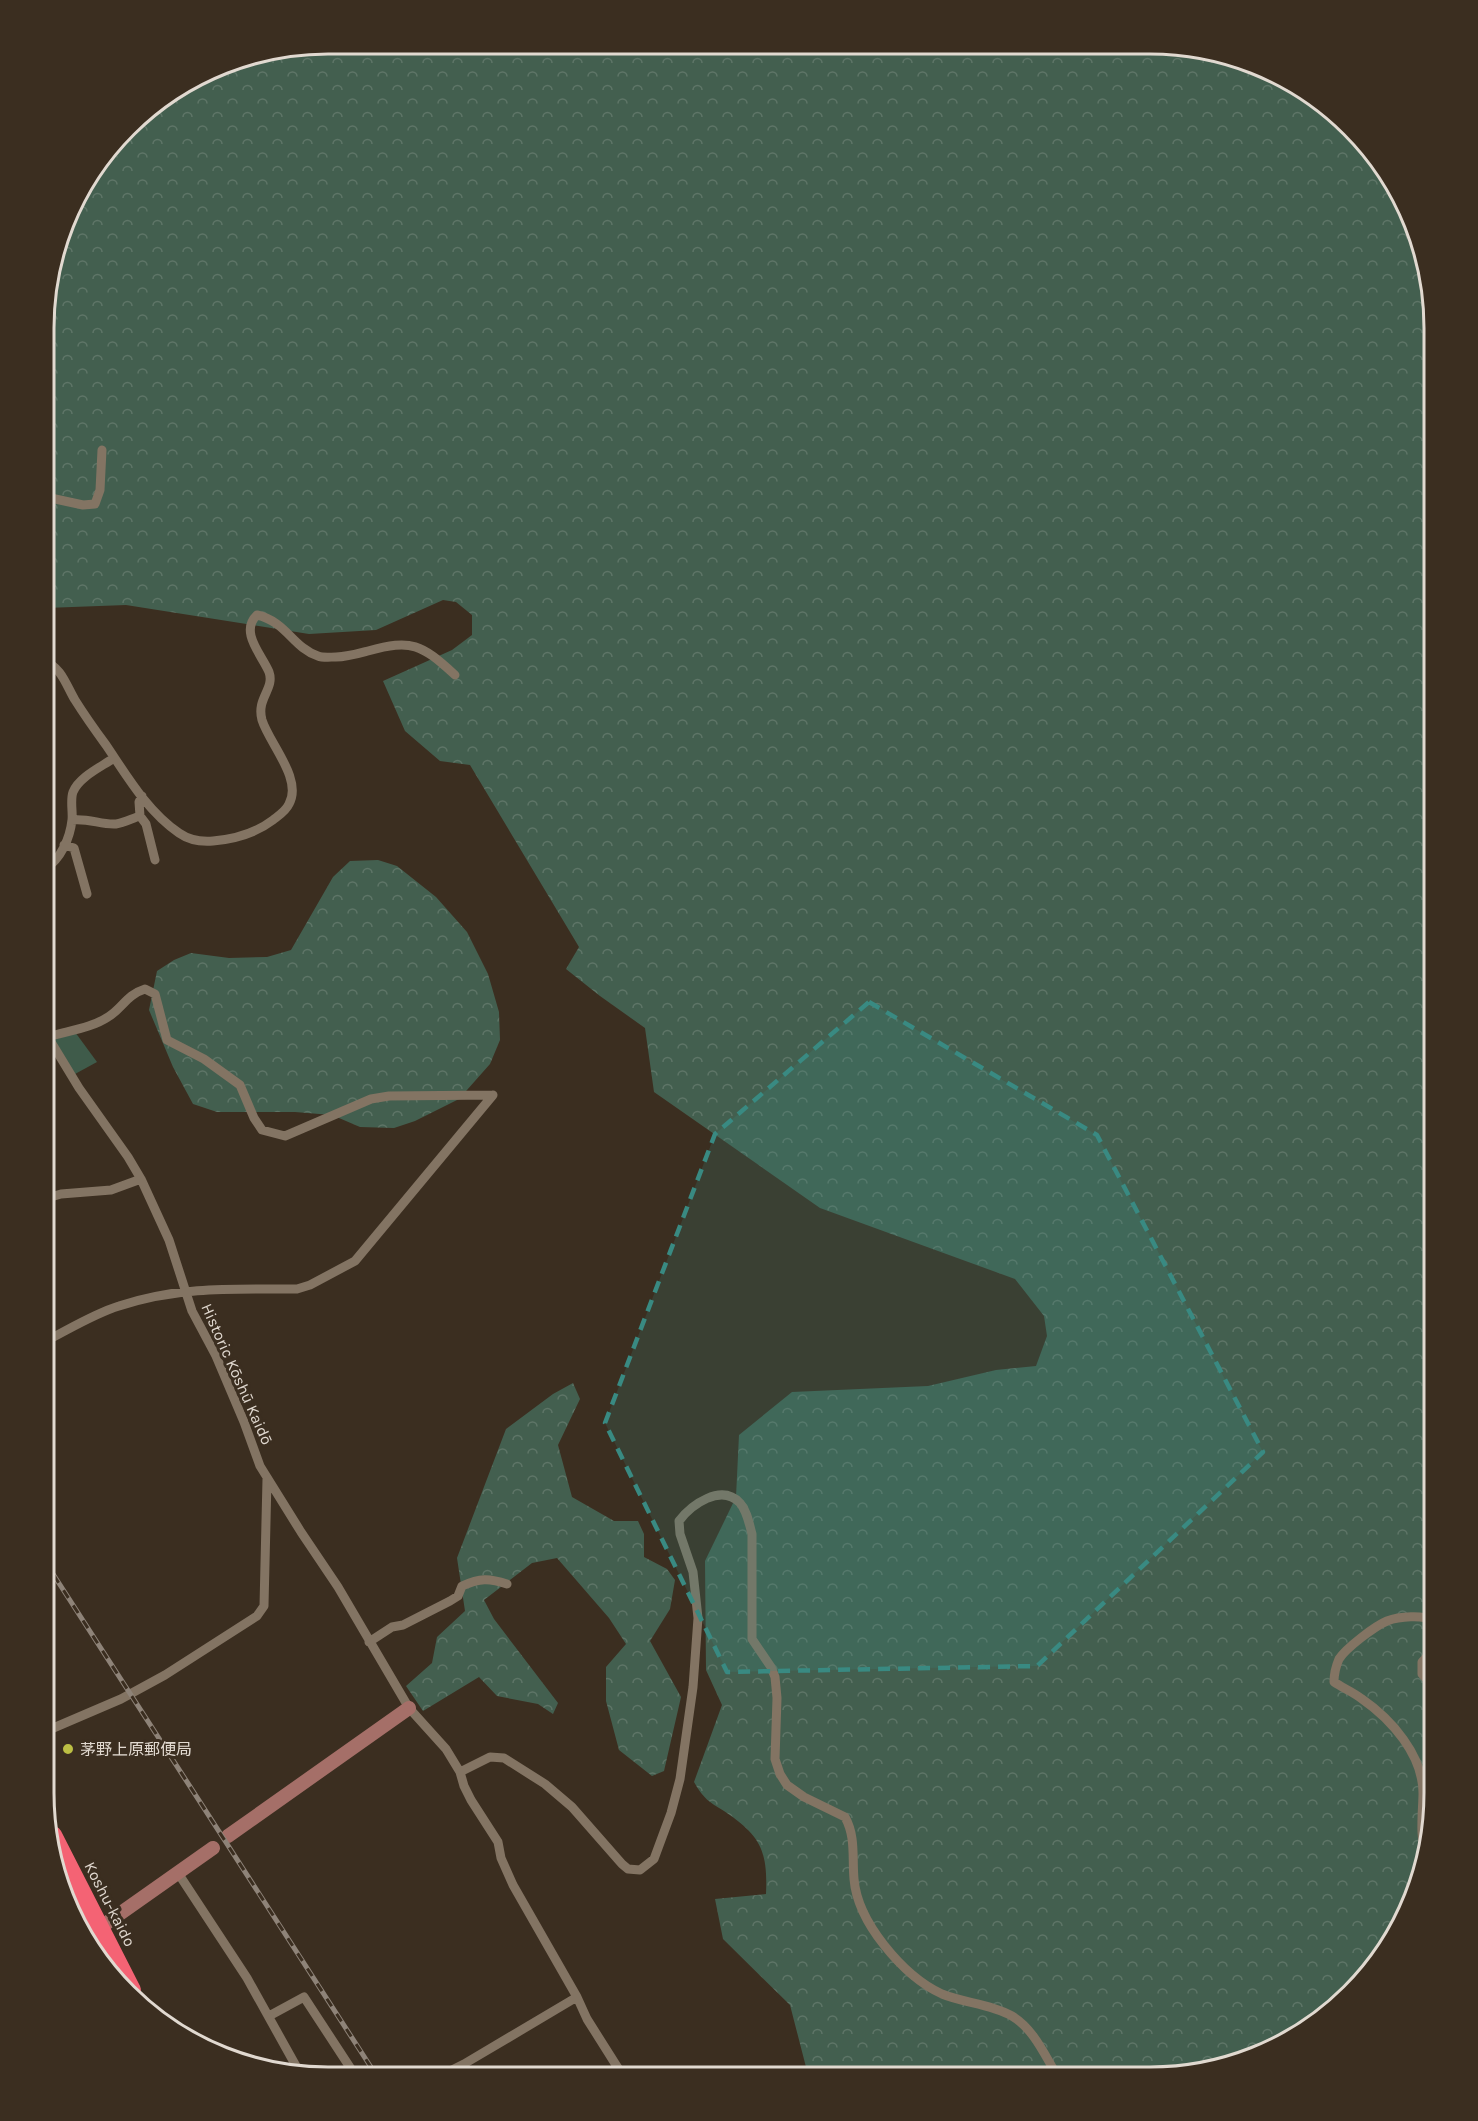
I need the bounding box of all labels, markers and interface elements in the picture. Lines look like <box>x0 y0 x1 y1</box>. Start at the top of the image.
street label: Historic Kōshū Kaidō <box>197 1300 277 1448</box>
place label: 茅野上原郵便局 <box>80 1740 192 1759</box>
marker: 茅野上原郵便局 <box>61 1742 75 1756</box>
street label: Koshu-kaido <box>81 1858 139 1950</box>

